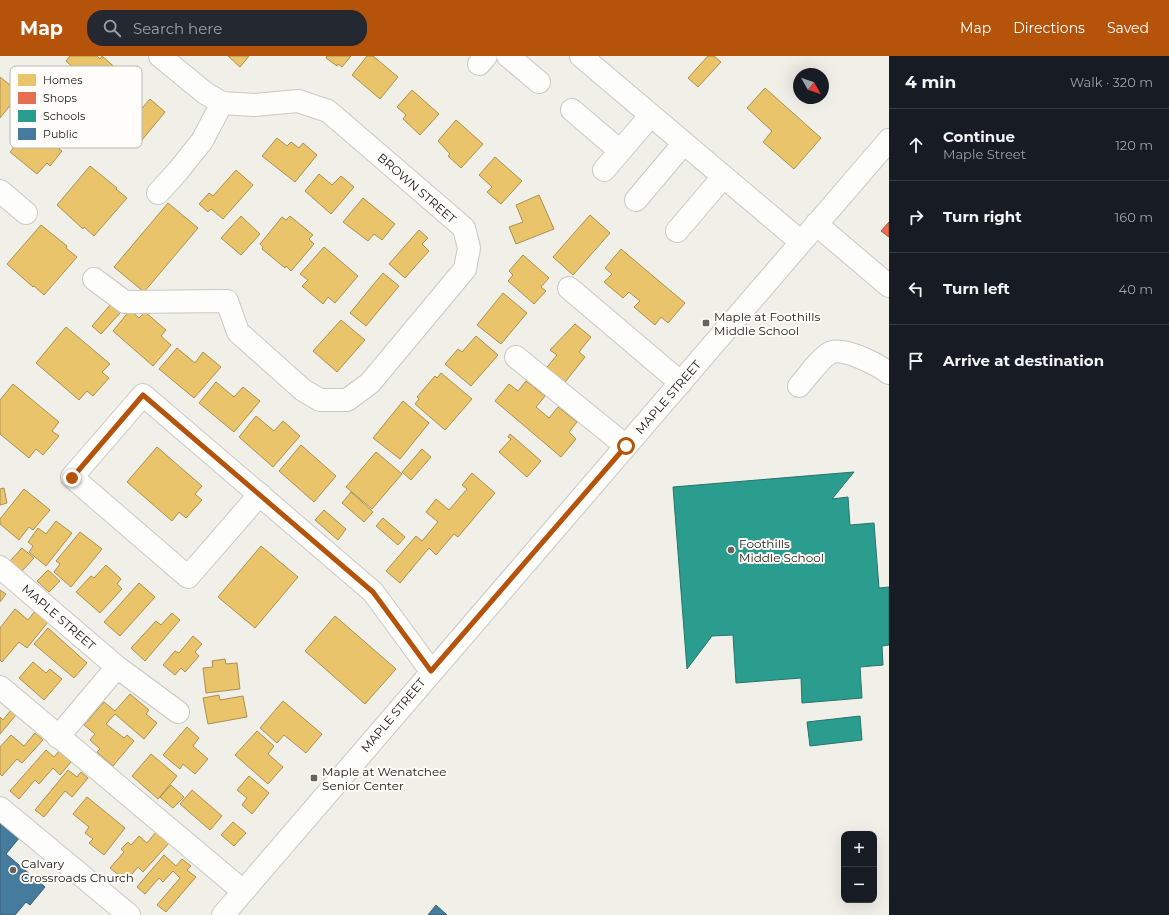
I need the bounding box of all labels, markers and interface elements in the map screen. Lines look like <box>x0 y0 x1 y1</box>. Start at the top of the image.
search box <box>87 10 367 46</box>
text: Map <box>20 17 63 40</box>
icon: search <box>101 17 123 39</box>
text: Search here <box>133 19 222 38</box>
text: Map <box>960 19 991 37</box>
text: Directions <box>1013 19 1085 37</box>
text: Saved <box>1107 19 1149 37</box>
legend <box>10 66 142 148</box>
north arrow <box>793 68 829 104</box>
text: 4 min <box>905 72 956 92</box>
text: Homes <box>43 73 83 87</box>
text: Walk · 320 m <box>1070 74 1153 90</box>
text: Shops <box>43 91 78 105</box>
text: Schools <box>43 109 86 123</box>
text: Public <box>43 127 78 141</box>
text: Continue <box>943 127 1015 146</box>
icon: ahead <box>905 134 927 156</box>
text: 120 m <box>1115 137 1153 153</box>
text: Maple Street <box>943 146 1026 162</box>
street label: BROWN STREET <box>375 150 459 226</box>
icon: right <box>905 206 927 228</box>
text: Turn right <box>943 207 1022 226</box>
text: 160 m <box>1115 209 1153 225</box>
icon: left <box>905 278 927 300</box>
text: Turn left <box>943 279 1010 298</box>
text: 40 m <box>1119 281 1153 297</box>
place label: Maple at Foothills Middle School <box>714 309 820 338</box>
marker: Maple at Foothills Middle School <box>701 318 711 328</box>
icon: arrive <box>905 350 927 372</box>
text: Arrive at destination <box>943 351 1104 370</box>
street label: MAPLE STREET <box>632 357 704 437</box>
route start <box>617 437 635 455</box>
route end <box>63 469 81 487</box>
place label: Foothills Middle School <box>739 536 824 565</box>
marker: Foothills Middle School <box>726 545 736 555</box>
street label: MAPLE STREET <box>19 581 99 653</box>
street label: MAPLE STREET <box>358 675 429 755</box>
place label: Maple at Wenatchee Senior Center <box>322 764 446 793</box>
marker: Maple at Wenatchee Senior Center <box>309 773 319 783</box>
map controls <box>841 831 877 903</box>
button: + <box>841 831 877 867</box>
place label: Calvary Crossroads Church <box>21 856 134 885</box>
marker: Calvary Crossroads Church <box>8 865 18 875</box>
button: − <box>841 867 877 903</box>

